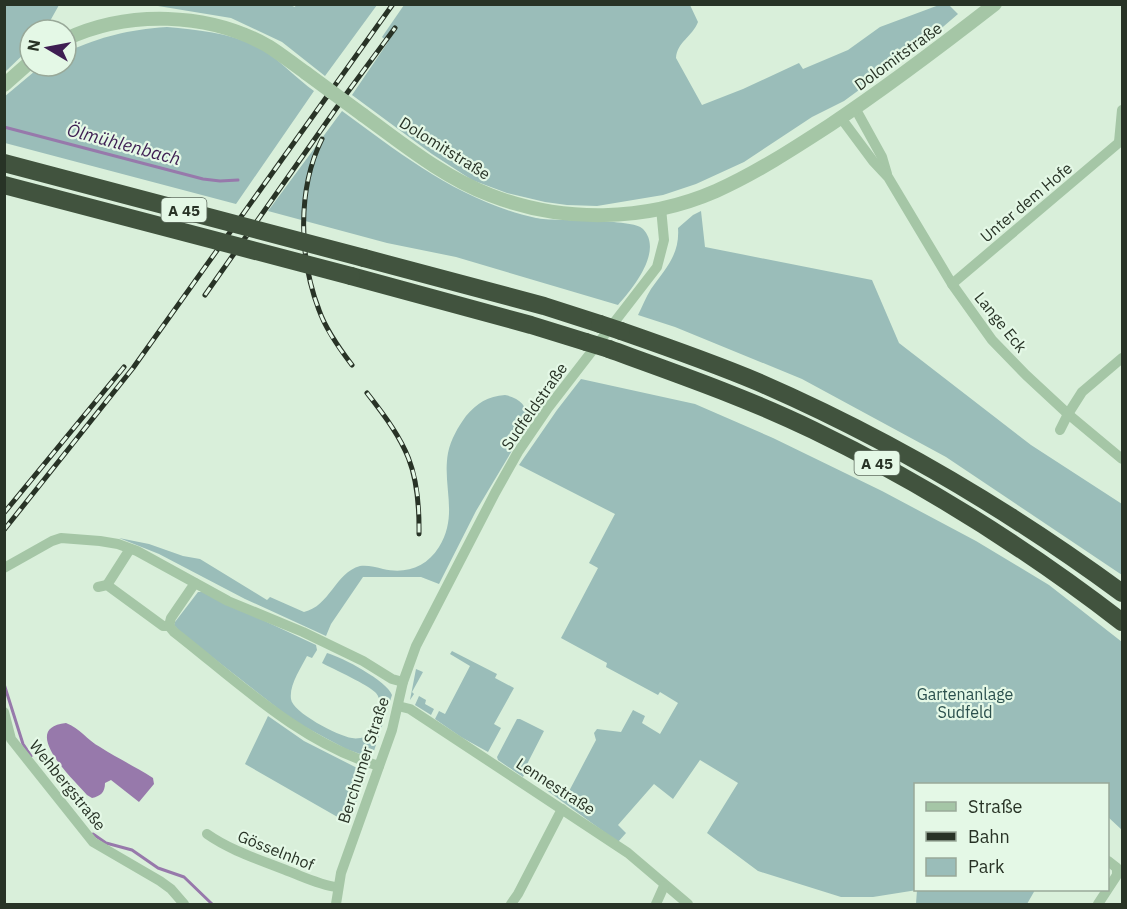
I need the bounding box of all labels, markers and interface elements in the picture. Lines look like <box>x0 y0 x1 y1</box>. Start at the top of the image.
street label: Dolomitstraße <box>850 17 946 94</box>
north arrow <box>18 18 78 78</box>
text: N <box>22 38 44 53</box>
street label: Dolomitstraße <box>396 112 494 184</box>
water label: Ölmühlenbach <box>65 118 183 170</box>
street label: Unter dem Hofe <box>976 158 1076 246</box>
road number: A 45 <box>162 198 207 222</box>
street label: Lange Eck <box>971 288 1032 357</box>
street label: Sudfeldstraße <box>497 358 572 453</box>
road number: A 45 <box>854 451 900 475</box>
park label: Gartenanlage Sudfeld <box>917 684 1014 722</box>
street label: Berchumer Straße <box>333 694 393 826</box>
street label: Wehbergstraße <box>25 736 111 834</box>
street label: Lennestraße <box>513 753 599 819</box>
legend <box>914 783 1109 891</box>
text: Straße <box>968 795 1022 818</box>
text: Bahn <box>968 825 1010 848</box>
street label: Gösselnhof <box>235 826 317 874</box>
text: Park <box>968 855 1005 878</box>

